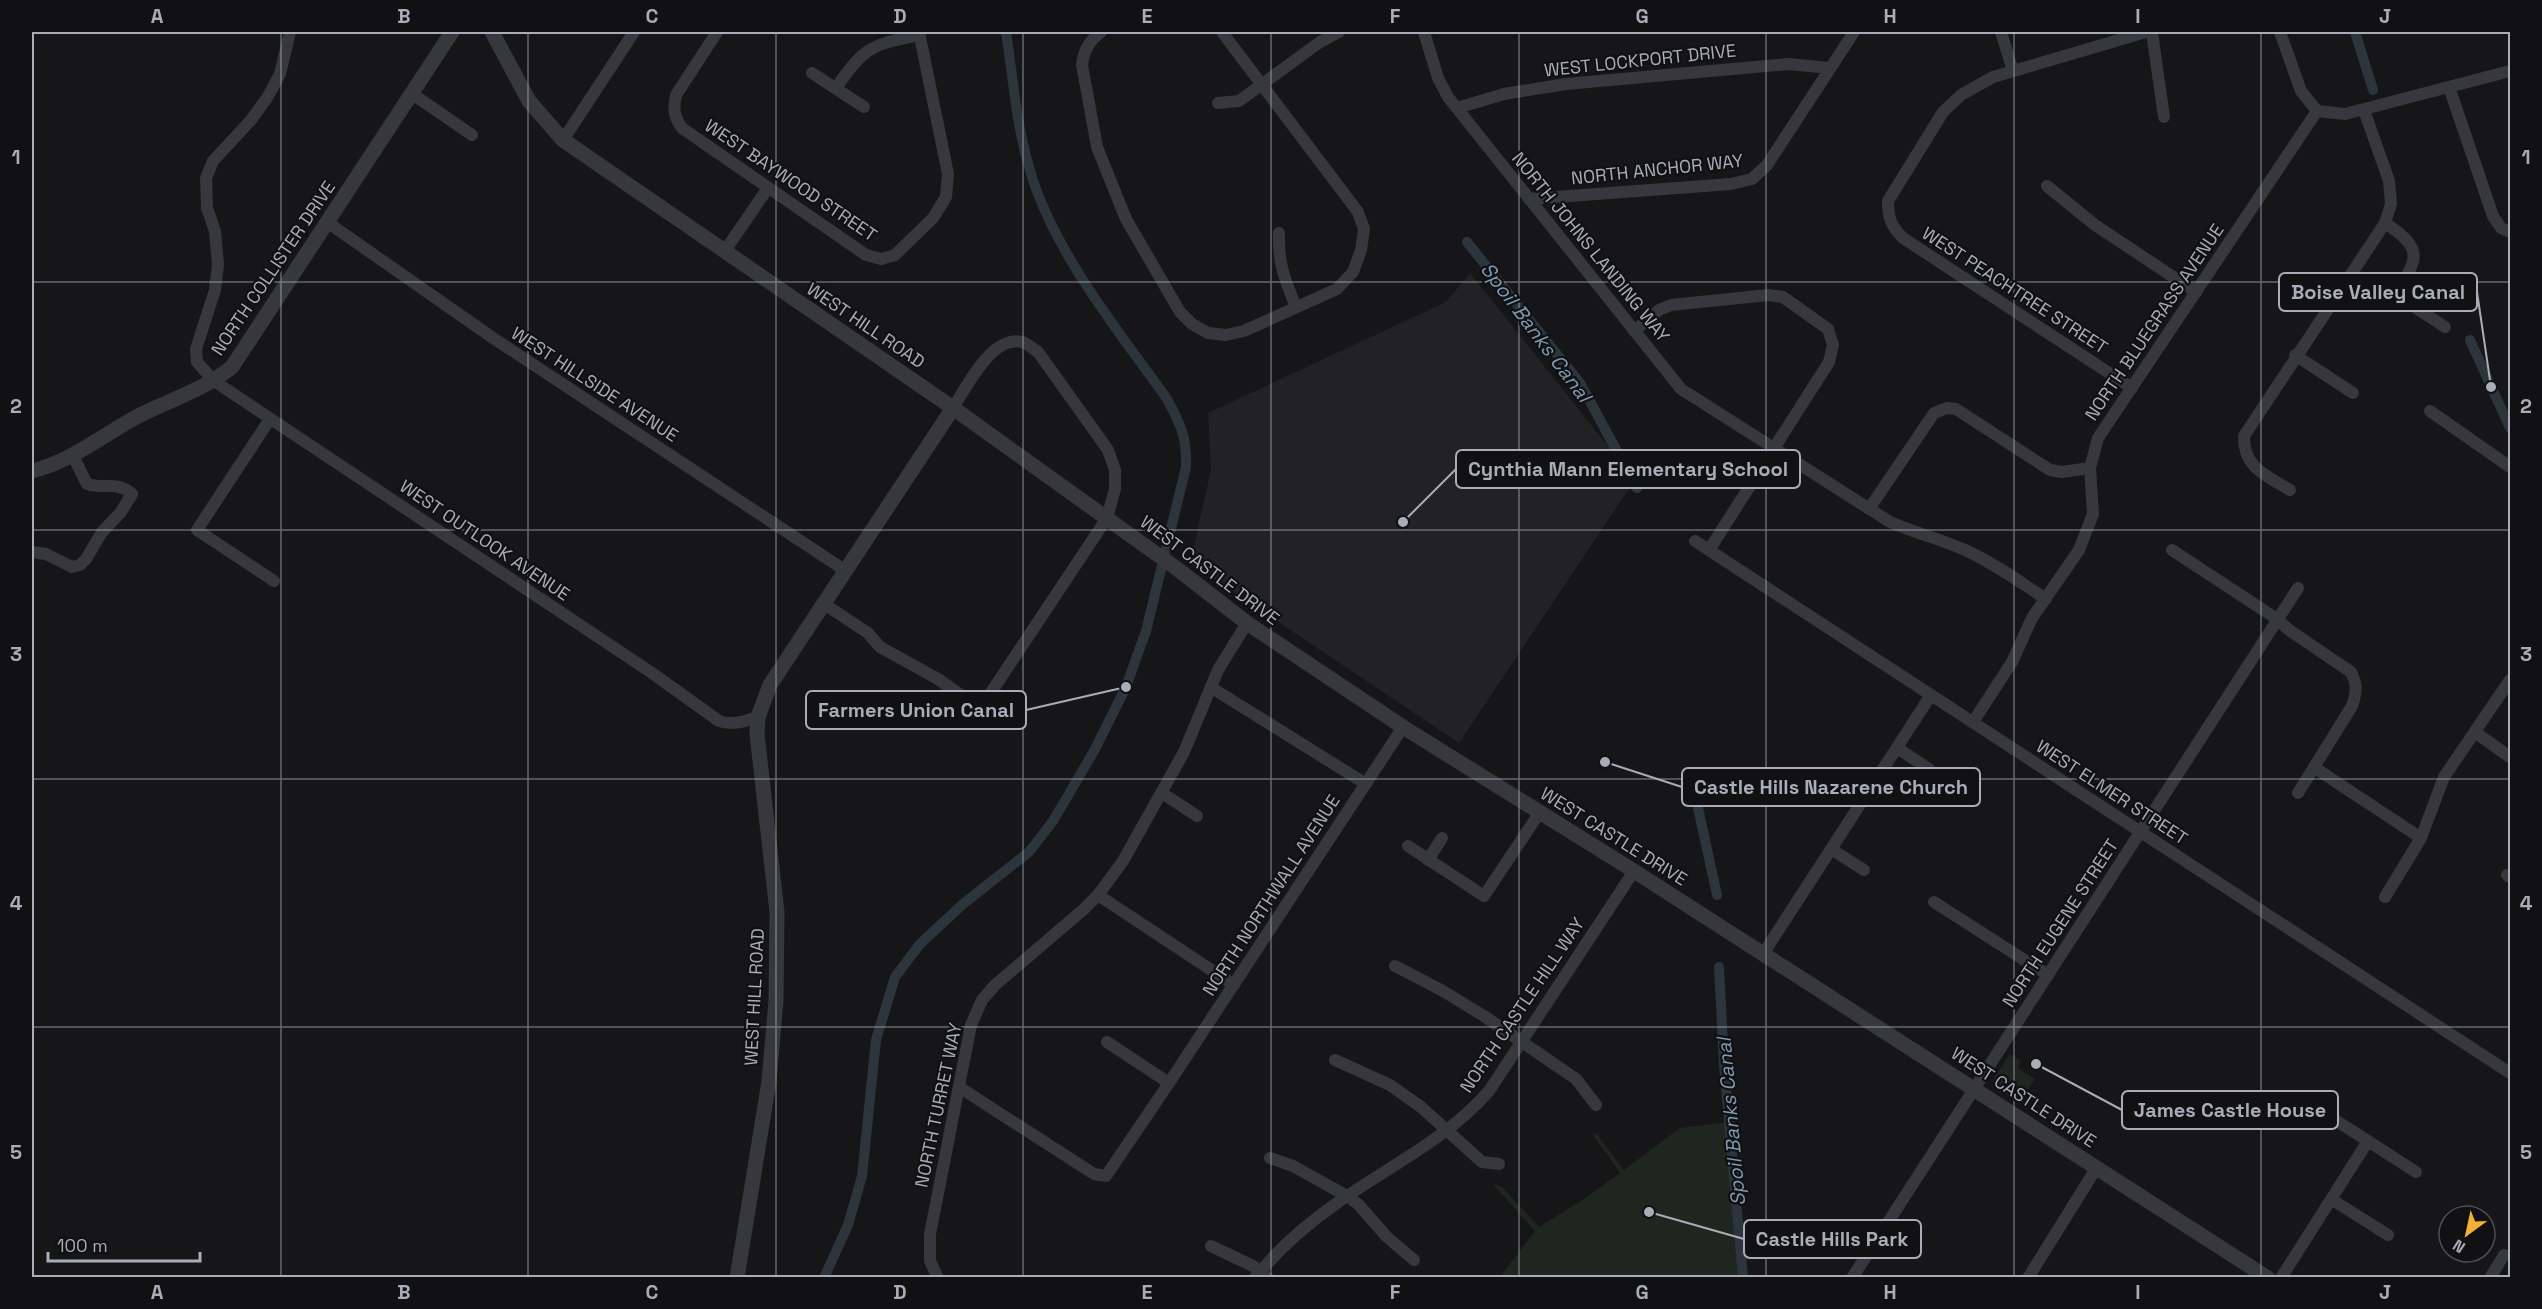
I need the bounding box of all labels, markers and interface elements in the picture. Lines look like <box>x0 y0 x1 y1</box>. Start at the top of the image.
text: A <box>151 3 164 29</box>
text: B <box>397 3 411 29</box>
text: C <box>646 3 659 29</box>
text: D <box>893 3 907 29</box>
text: E <box>1141 3 1153 29</box>
text: F <box>1390 3 1401 29</box>
text: G <box>1635 3 1649 29</box>
text: H <box>1883 3 1897 29</box>
text: I <box>2135 3 2141 29</box>
text: J <box>2379 3 2391 29</box>
street label: WEST LOCKPORT DRIVE <box>1543 38 1737 82</box>
street label: WEST BAYWOOD STREET <box>700 114 882 247</box>
text: 1 <box>11 144 21 170</box>
text: 1 <box>2521 144 2531 170</box>
street label: NORTH JOHNS LANDING WAY <box>1507 147 1675 347</box>
street label: NORTH ANCHOR WAY <box>1570 149 1744 189</box>
street label: NORTH COLLISTER DRIVE <box>206 176 340 360</box>
street label: NORTH BLUEGRASS AVENUE <box>2079 219 2229 425</box>
street label: WEST PEACHTREE STREET <box>1918 221 2112 359</box>
water label: Spoil Banks Canal <box>1475 257 1598 409</box>
callout: Boise Valley Canal <box>2279 273 2477 311</box>
street label: WEST HILL ROAD <box>803 277 929 373</box>
text: Boise Valley Canal <box>2291 279 2465 305</box>
street label: WEST HILLSIDE AVENUE <box>507 321 683 447</box>
text: 2 <box>10 393 22 419</box>
text: 2 <box>2520 393 2532 419</box>
callout: Cynthia Mann Elementary School <box>1456 450 1800 488</box>
text: Cynthia Mann Elementary School <box>1468 456 1788 482</box>
street label: WEST OUTLOOK AVENUE <box>395 474 575 606</box>
street label: WEST CASTLE DRIVE <box>1136 510 1284 630</box>
text: 3 <box>10 641 22 667</box>
text: 3 <box>2520 641 2532 667</box>
callout: Farmers Union Canal <box>806 691 1026 729</box>
text: Farmers Union Canal <box>818 697 1014 723</box>
street label: WEST ELMER STREET <box>2032 734 2192 850</box>
callout: Castle Hills Nazarene Church <box>1682 768 1980 806</box>
text: Castle Hills Nazarene Church <box>1694 774 1968 800</box>
street label: WEST CASTLE DRIVE <box>1536 782 1692 890</box>
street label: NORTH NORTHWALL AVENUE <box>1197 790 1345 1000</box>
street label: NORTH EUGENE STREET <box>1997 834 2123 1012</box>
text: 4 <box>10 890 23 916</box>
text: 4 <box>2520 890 2533 916</box>
street label: NORTH CASTLE HILL WAY <box>1455 913 1589 1097</box>
street label: WEST HILL ROAD <box>739 928 769 1066</box>
street label: NORTH TURRET WAY <box>909 1020 967 1190</box>
water label: Spoil Banks Canal <box>1711 1035 1751 1207</box>
street label: WEST CASTLE DRIVE <box>1947 1041 2101 1153</box>
callout: James Castle House <box>2122 1091 2338 1129</box>
text: James Castle House <box>2134 1097 2326 1123</box>
text: 5 <box>10 1139 22 1165</box>
text: 5 <box>2520 1139 2532 1165</box>
north arrow <box>2437 1204 2497 1264</box>
callout: Castle Hills Park <box>1744 1220 1921 1258</box>
scale bar <box>48 1225 200 1263</box>
text: Castle Hills Park <box>1756 1226 1908 1252</box>
text: 100 m <box>57 1234 108 1257</box>
text: N <box>2449 1234 2469 1258</box>
text: A <box>151 1279 164 1305</box>
text: B <box>397 1279 411 1305</box>
text: C <box>646 1279 659 1305</box>
text: D <box>893 1279 907 1305</box>
text: E <box>1141 1279 1153 1305</box>
text: F <box>1390 1279 1401 1305</box>
text: G <box>1635 1279 1649 1305</box>
text: H <box>1883 1279 1897 1305</box>
text: I <box>2135 1279 2141 1305</box>
text: J <box>2379 1279 2391 1305</box>

